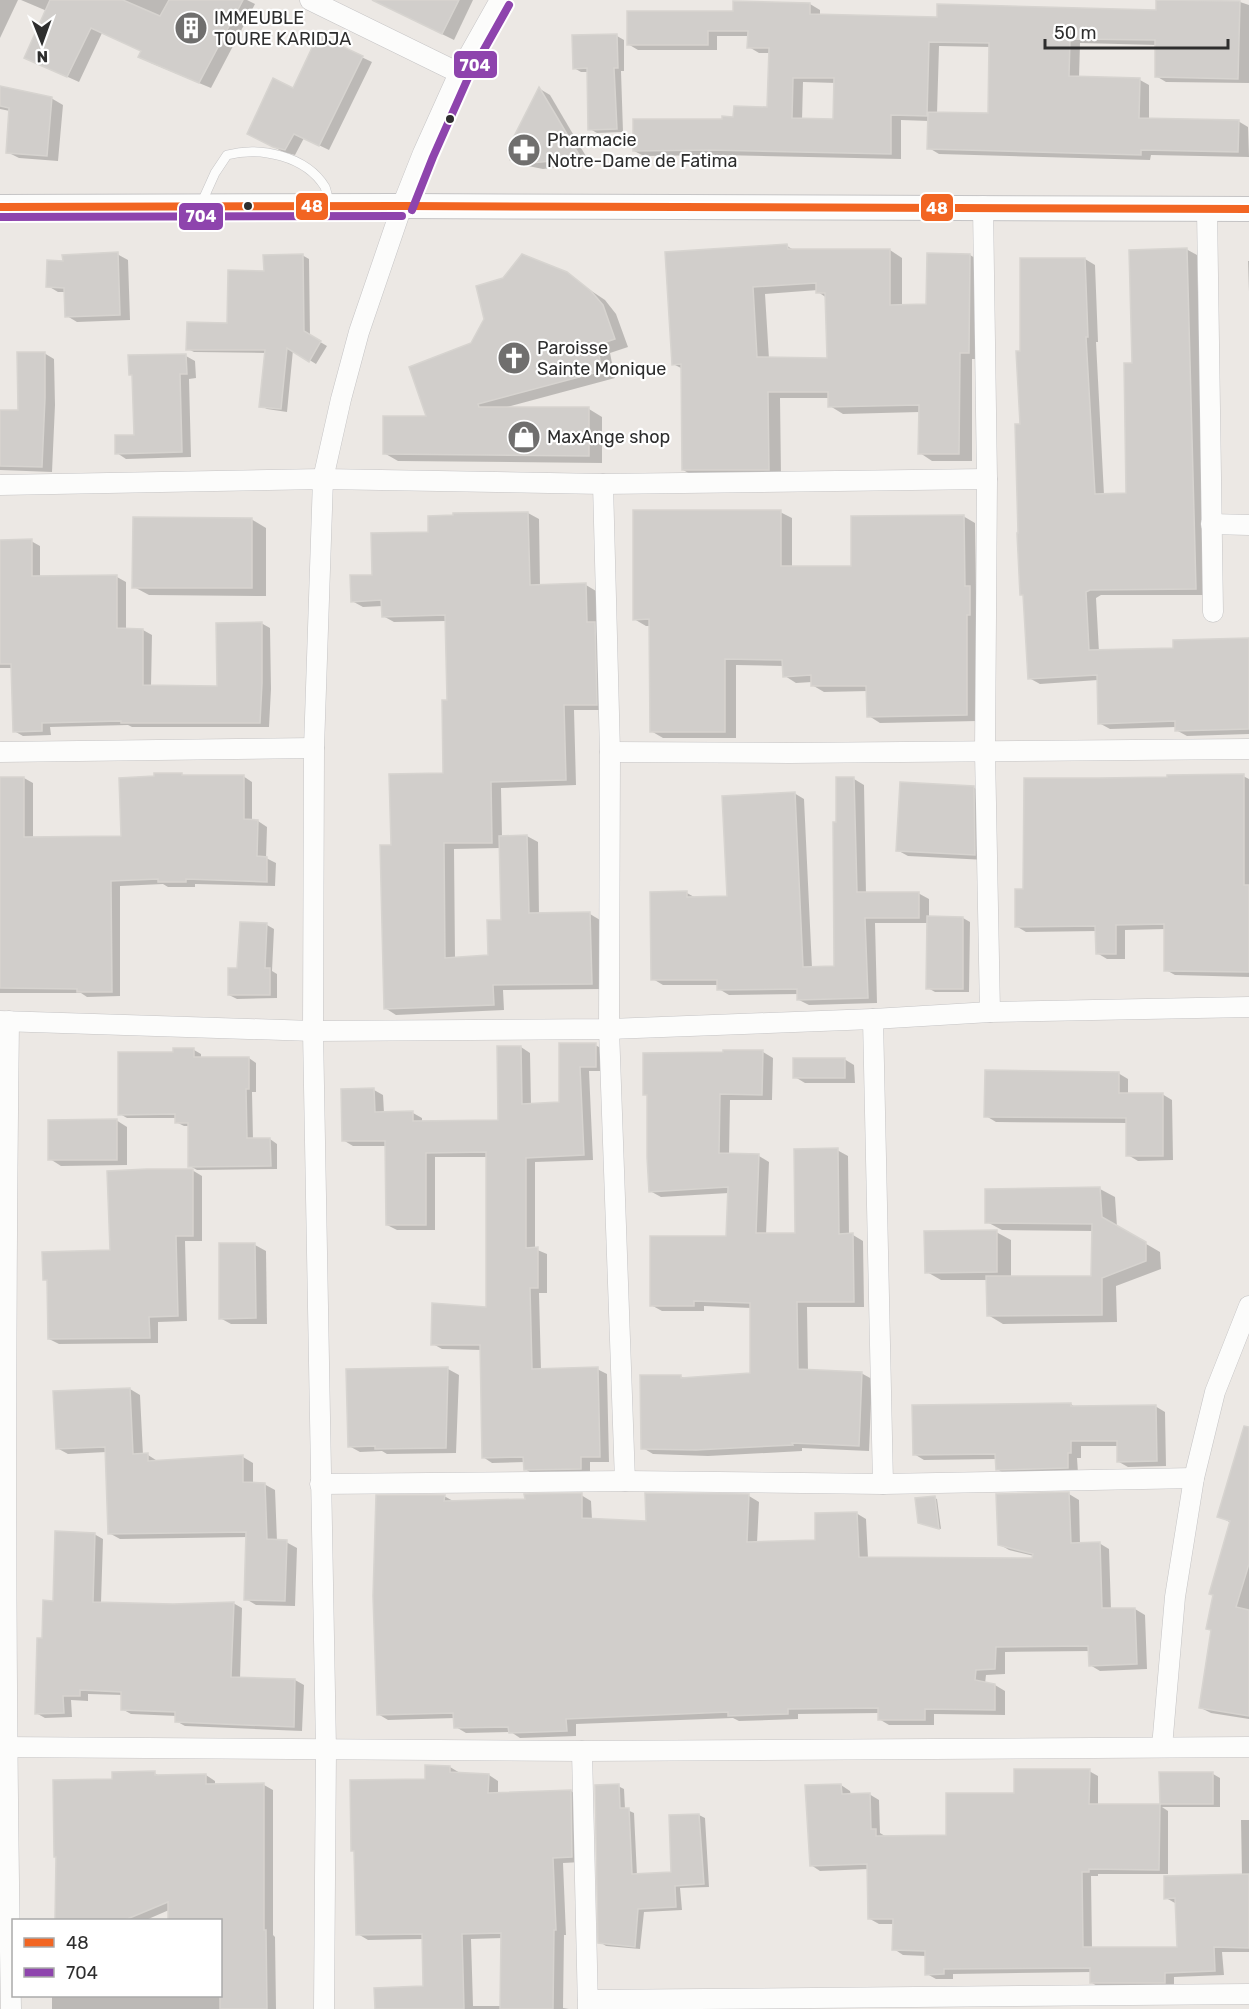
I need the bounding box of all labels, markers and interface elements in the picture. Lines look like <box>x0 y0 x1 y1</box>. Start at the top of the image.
place label: IMMEUBLE TOURE KARIDJA <box>214 7 351 50</box>
building icon: IMMEUBLE TOURE KARIDJA <box>173 10 209 46</box>
north arrow <box>12 12 72 72</box>
scale bar <box>1045 12 1228 50</box>
text: 50 m <box>1054 22 1097 44</box>
text: N <box>36 47 48 66</box>
line badge: 704 <box>453 50 498 79</box>
text: 704 <box>460 56 491 75</box>
unlabelled marker <box>444 113 456 125</box>
place label: Pharmacie Notre-Dame de Fatima <box>547 129 737 172</box>
pharmacy icon: Pharmacie Notre-Dame de Fatima <box>506 132 542 168</box>
line badge: 48 <box>295 192 329 221</box>
line badge: 48 <box>920 193 954 222</box>
text: 48 <box>301 197 323 216</box>
text: 48 <box>926 199 948 218</box>
unlabelled marker <box>242 200 254 212</box>
line badge: 704 <box>178 202 224 231</box>
text: 704 <box>186 207 217 226</box>
place label: Paroisse Sainte Monique <box>537 337 666 380</box>
church icon: Paroisse Sainte Monique <box>496 340 532 376</box>
shop icon: MaxAnge shop <box>506 419 542 455</box>
place label: MaxAnge shop <box>547 426 670 448</box>
legend <box>12 1919 222 1997</box>
text: 48 <box>66 1932 89 1954</box>
text: 704 <box>66 1962 98 1984</box>

